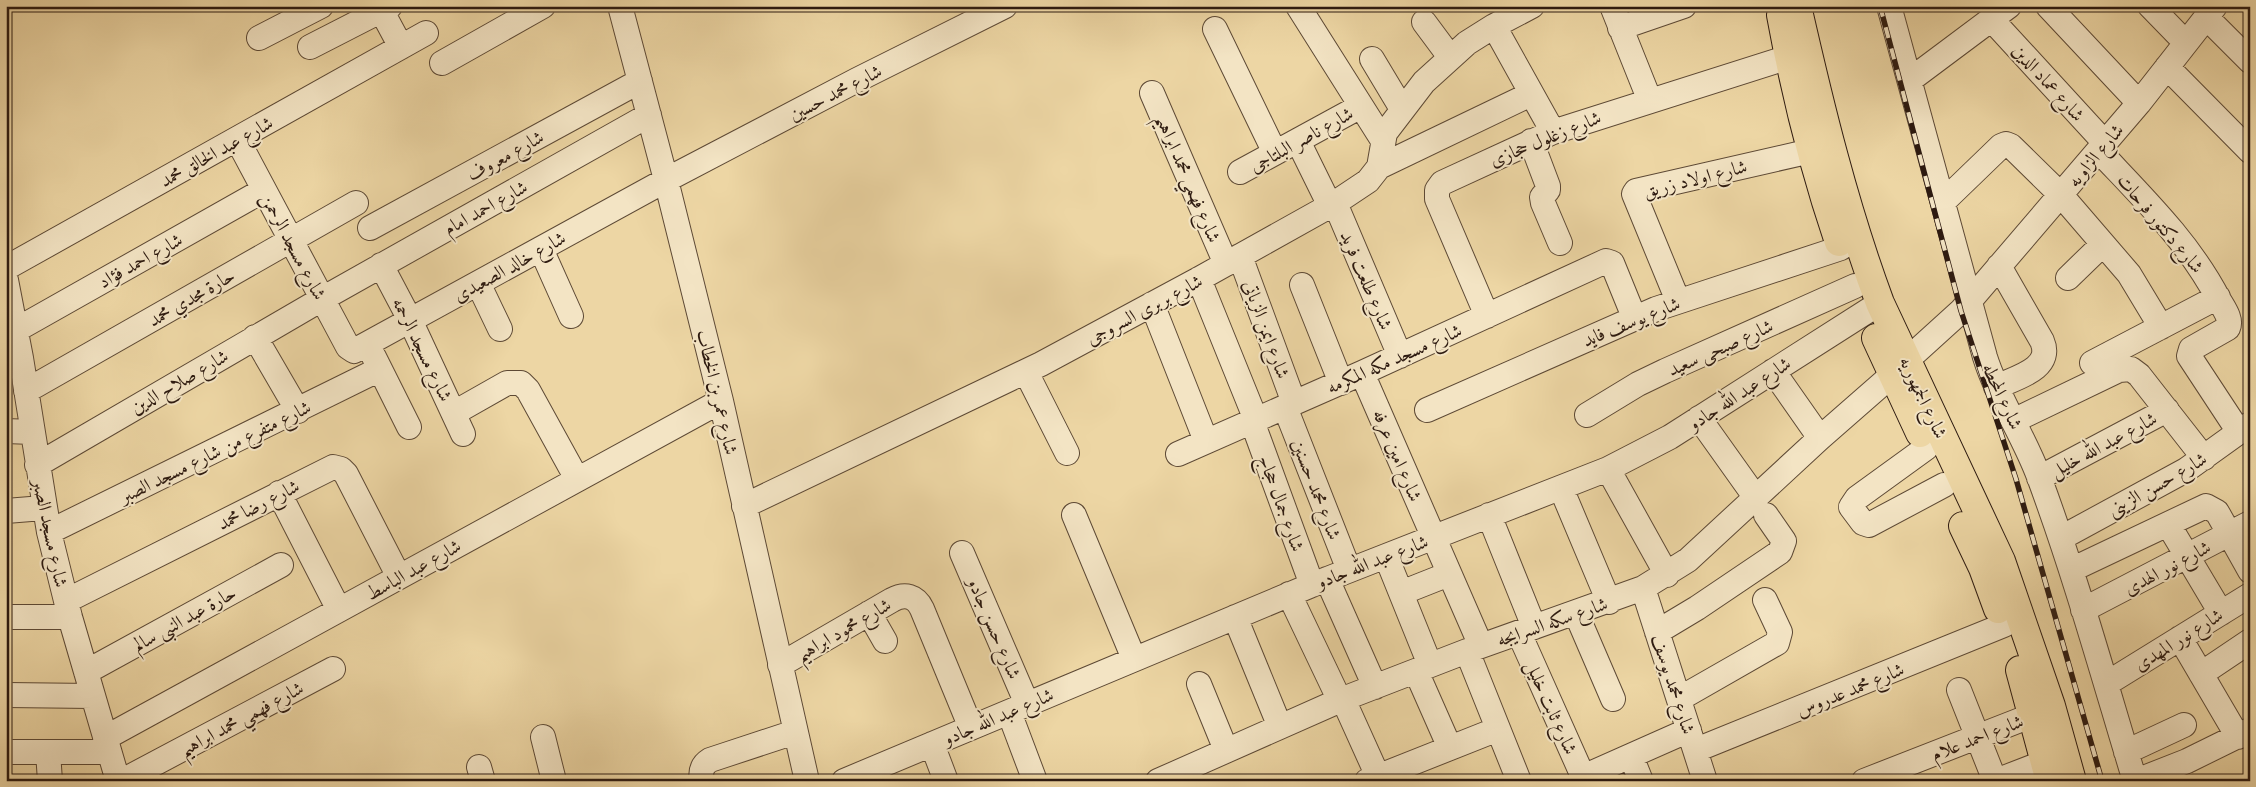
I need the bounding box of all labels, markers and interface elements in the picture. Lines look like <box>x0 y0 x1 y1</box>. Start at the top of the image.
street label: شارع عماد الدين <box>2005 39 2089 129</box>
street label: شارع محمد حسين <box>785 60 888 129</box>
street label: شارع ناصر البلتاجى <box>1246 102 1359 181</box>
street label: شارع زغلول حجازى <box>1486 107 1606 175</box>
street label: شارع فهمي محمد ابراهيم <box>1144 111 1225 249</box>
street label: شارع عبد الخالق محمد <box>156 112 279 196</box>
street label: شارع الزاويه <box>2063 120 2132 194</box>
street label: شارع معروف <box>463 126 550 189</box>
street label: شارع اولاد زريق <box>1641 155 1750 206</box>
street label: شارع دكتور فرحات <box>2109 170 2208 280</box>
street label: شارع احمد امام <box>440 176 534 244</box>
street label: شارع مسجد الرحمن <box>252 189 330 305</box>
street label: شارع خالد الصعيدى <box>449 227 571 310</box>
street label: شارع طلعت فريد <box>1332 228 1397 335</box>
street label: شارع احمد فؤاد <box>95 229 188 297</box>
street label: حارة مجدي محمد <box>144 264 241 335</box>
street label: شارع بربرى السروجى <box>1082 270 1208 353</box>
street label: شارع ايمن الزياتى <box>1234 277 1294 383</box>
street label: شارع يوسف فايد <box>1579 292 1685 355</box>
street label: شارع مسجد الرحمه <box>384 294 457 407</box>
street label: شارع صبحى سعيد <box>1664 315 1778 385</box>
street label: شارع مسجد مكه المكرمه <box>1323 319 1467 402</box>
street label: شارع عمر بن الخطاب <box>688 327 742 458</box>
street label: شارع صلاح الدين <box>127 345 235 424</box>
street label: شارع عبد الله جادو <box>1680 349 1797 440</box>
street label: شارع الجمهوريه <box>1891 353 1952 444</box>
street label: شارع المحطه <box>1974 360 2027 435</box>
street label: شارع متفرع من شارع مسجد الصبر <box>114 396 317 512</box>
street label: شارع عبد الله خليل <box>2044 404 2163 486</box>
street label: شارع امين عرفه <box>1364 406 1426 506</box>
street label: شارع محمد حسنين <box>1283 436 1345 544</box>
street label: شارع حسن الزينى <box>2104 448 2213 526</box>
street label: شارع جمال حجاج <box>1248 452 1309 557</box>
street label: شارع مسجد الصبر <box>23 475 72 590</box>
street label: شارع رضا محمد <box>214 475 305 538</box>
street label: شارع عبد الله جادو <box>1310 527 1433 598</box>
street label: شارع عبد الباسط <box>362 535 467 609</box>
street label: شارع نور الهدى <box>2120 536 2217 604</box>
street label: شارع حسن جادو <box>958 573 1025 684</box>
street label: حارة عبد النبى سالم <box>129 581 242 661</box>
street label: شارع سكه السرايجه <box>1494 593 1612 655</box>
street label: شارع محمود ابراهيم <box>792 594 899 673</box>
street label: شارع نور المهدى <box>2130 604 2229 679</box>
street label: شارع محمد يوسف <box>1643 631 1700 738</box>
street label: شارع ثابت خليل <box>1517 657 1582 759</box>
street label: شارع محمد عدروس <box>1793 658 1909 725</box>
street label: شارع فهمي محمد ابراهيم <box>176 677 311 768</box>
street label: شارع عبد الله جادو <box>936 680 1059 755</box>
street label: شارع احمد علام <box>1928 710 2028 770</box>

